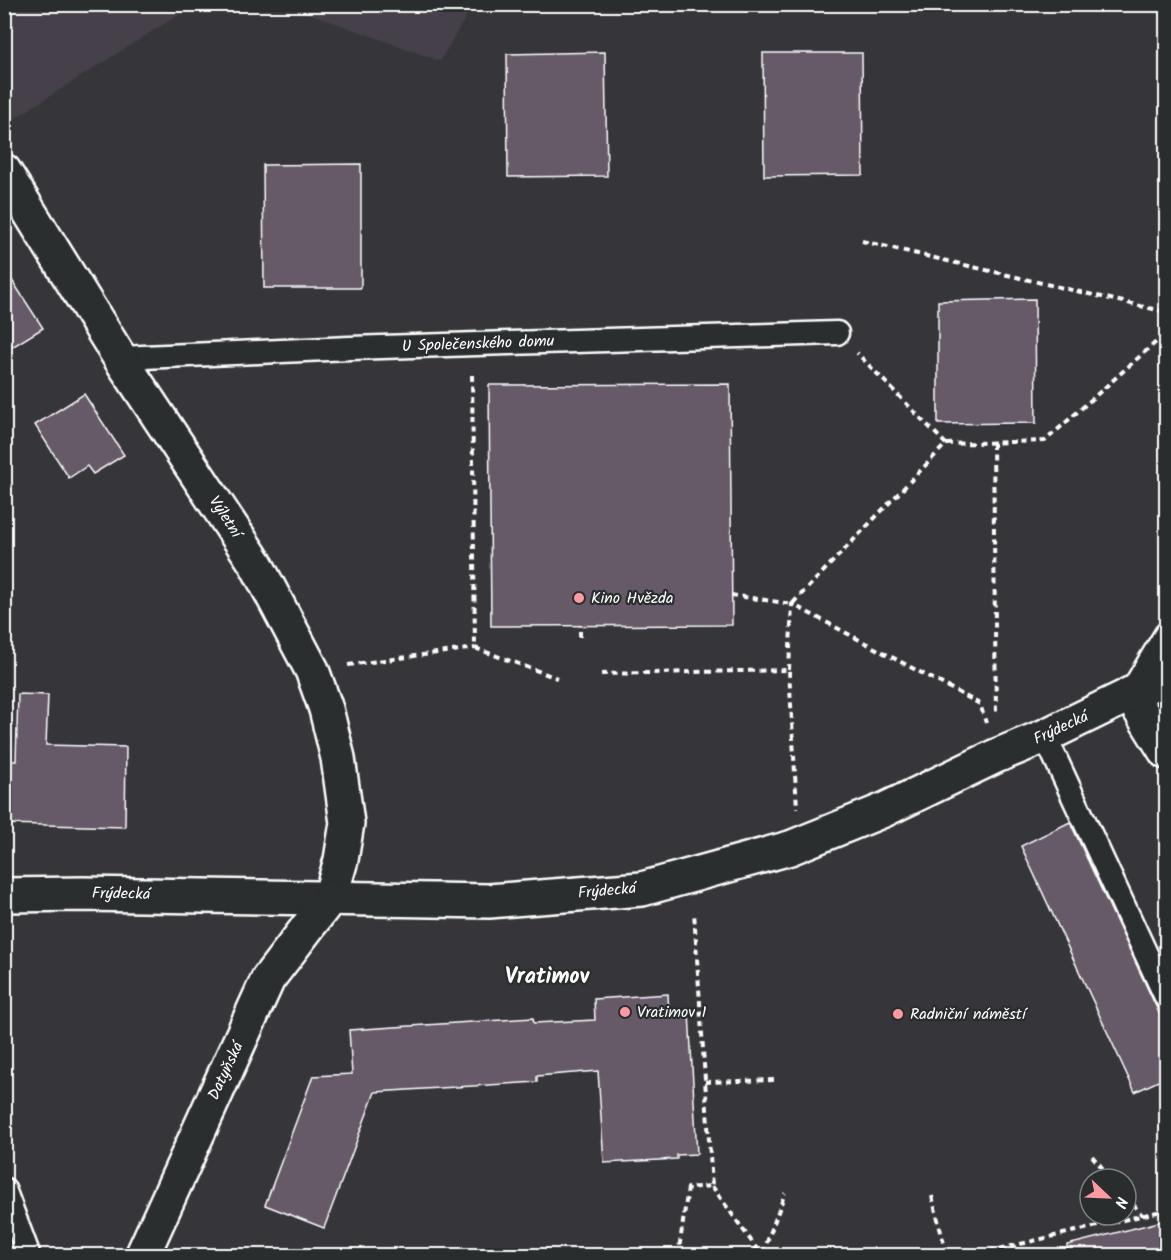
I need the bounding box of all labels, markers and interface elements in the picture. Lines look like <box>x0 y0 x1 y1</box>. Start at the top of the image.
street label: U Společenského domu <box>401 329 555 359</box>
street label: Výletní <box>202 491 249 545</box>
place label: Kino Hvězda <box>591 586 673 611</box>
marker: Kino Hvězda <box>572 591 586 605</box>
street label: Frýdecká <box>1029 704 1094 752</box>
street label: Frýdecká <box>577 876 639 906</box>
street label: Frýdecká <box>92 881 152 907</box>
district label: Vratimov <box>505 960 590 995</box>
place label: Vratimov 1 <box>637 1000 707 1025</box>
place label: Radniční náměstí <box>910 1002 1028 1027</box>
marker: Vratimov 1 <box>618 1005 632 1019</box>
marker: Radniční náměstí <box>891 1007 905 1021</box>
street label: Datyňská <box>202 1036 251 1104</box>
north arrow <box>1078 1167 1138 1227</box>
text: N <box>1107 1193 1134 1212</box>

